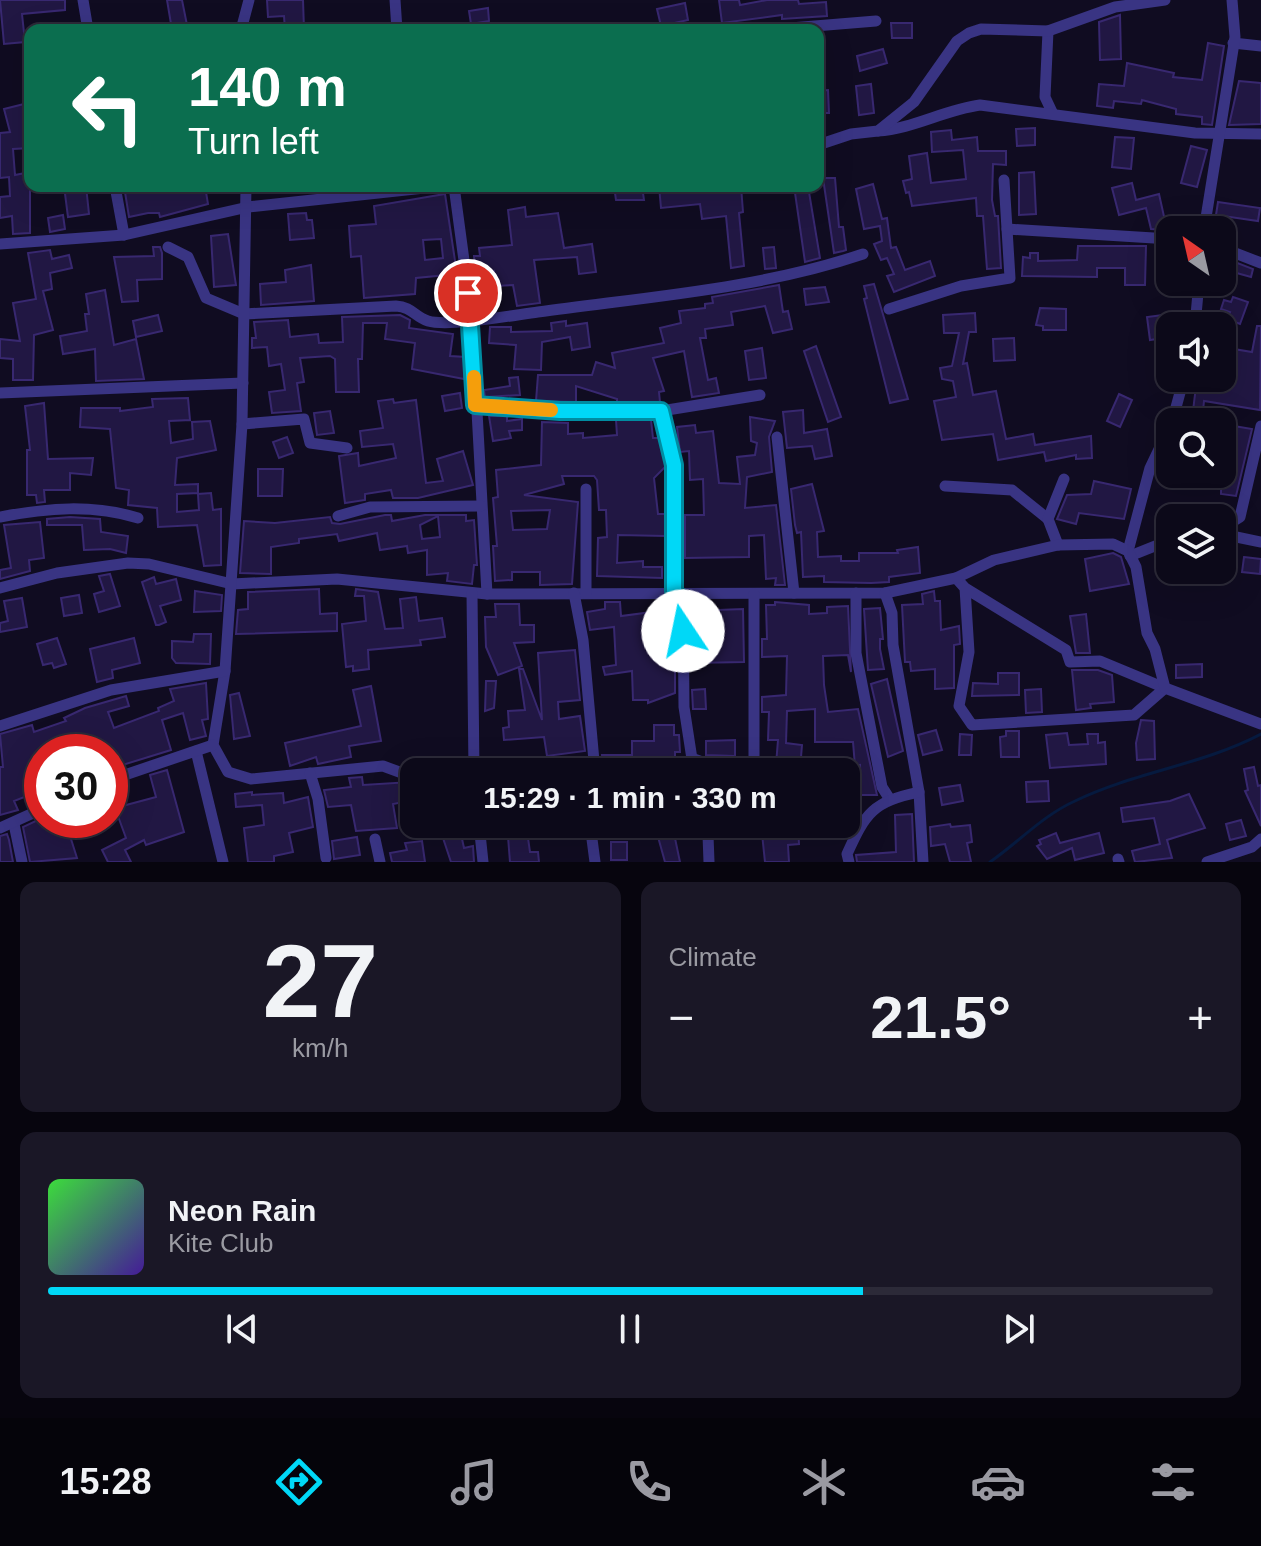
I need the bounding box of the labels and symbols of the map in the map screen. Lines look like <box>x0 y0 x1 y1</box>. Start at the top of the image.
north arrow <box>1156 216 1236 296</box>
pin <box>434 259 502 327</box>
position arrow <box>641 589 725 673</box>
speed limit sign: 30 <box>24 734 128 838</box>

